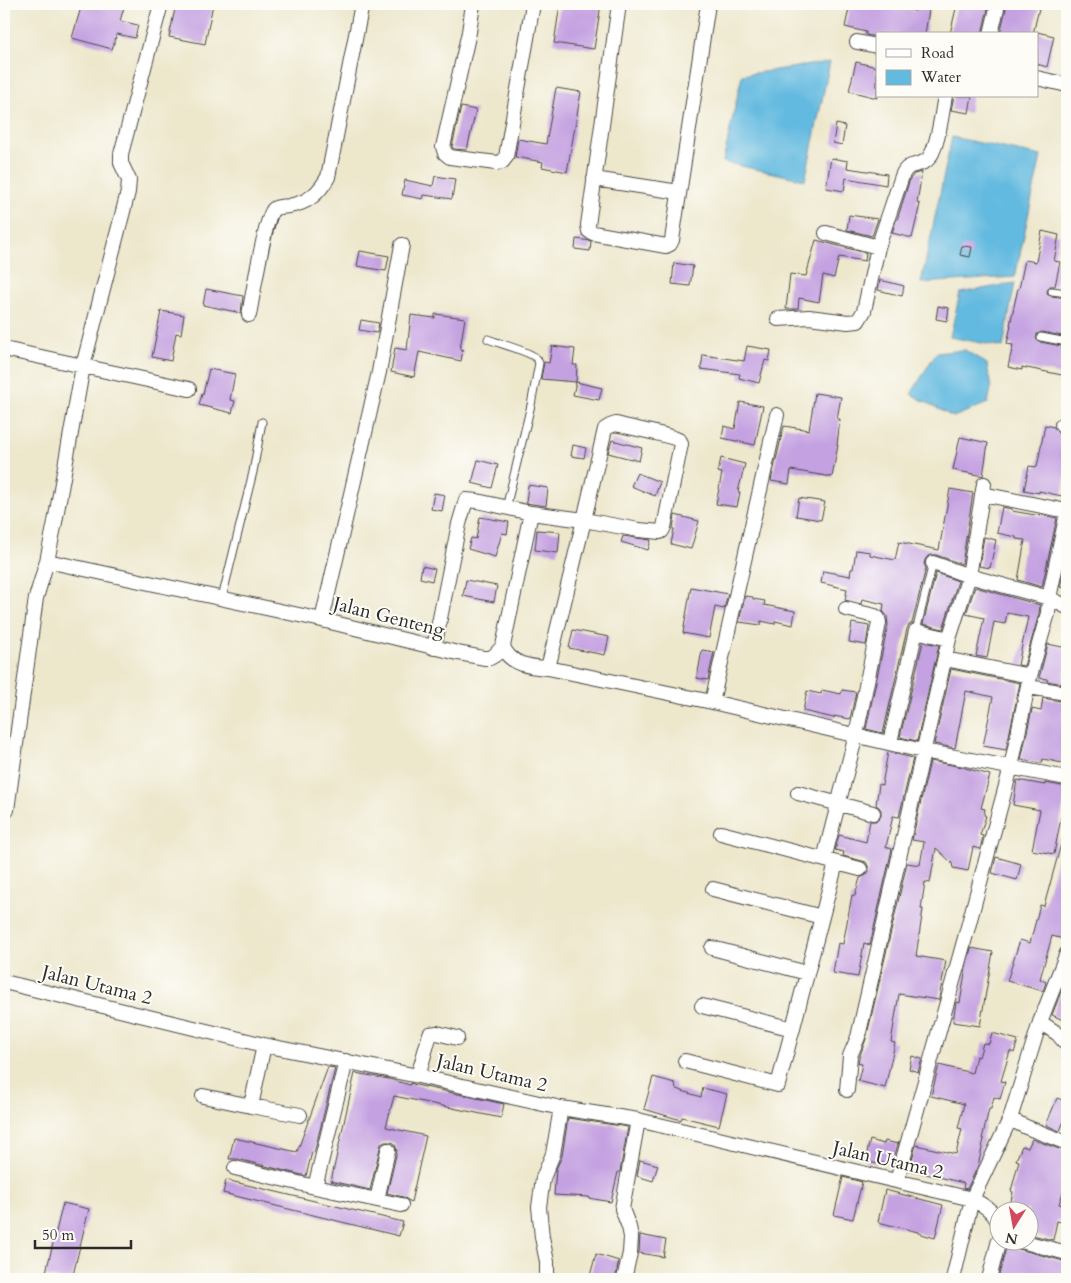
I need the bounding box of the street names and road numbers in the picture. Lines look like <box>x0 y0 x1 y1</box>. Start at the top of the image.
street label: Jalan Genteng <box>328 590 448 644</box>
street label: Jalan Utama 2 <box>36 958 155 1011</box>
street label: Jalan Utama 2 <box>431 1047 550 1098</box>
street label: Jalan Utama 2 <box>827 1134 946 1185</box>

